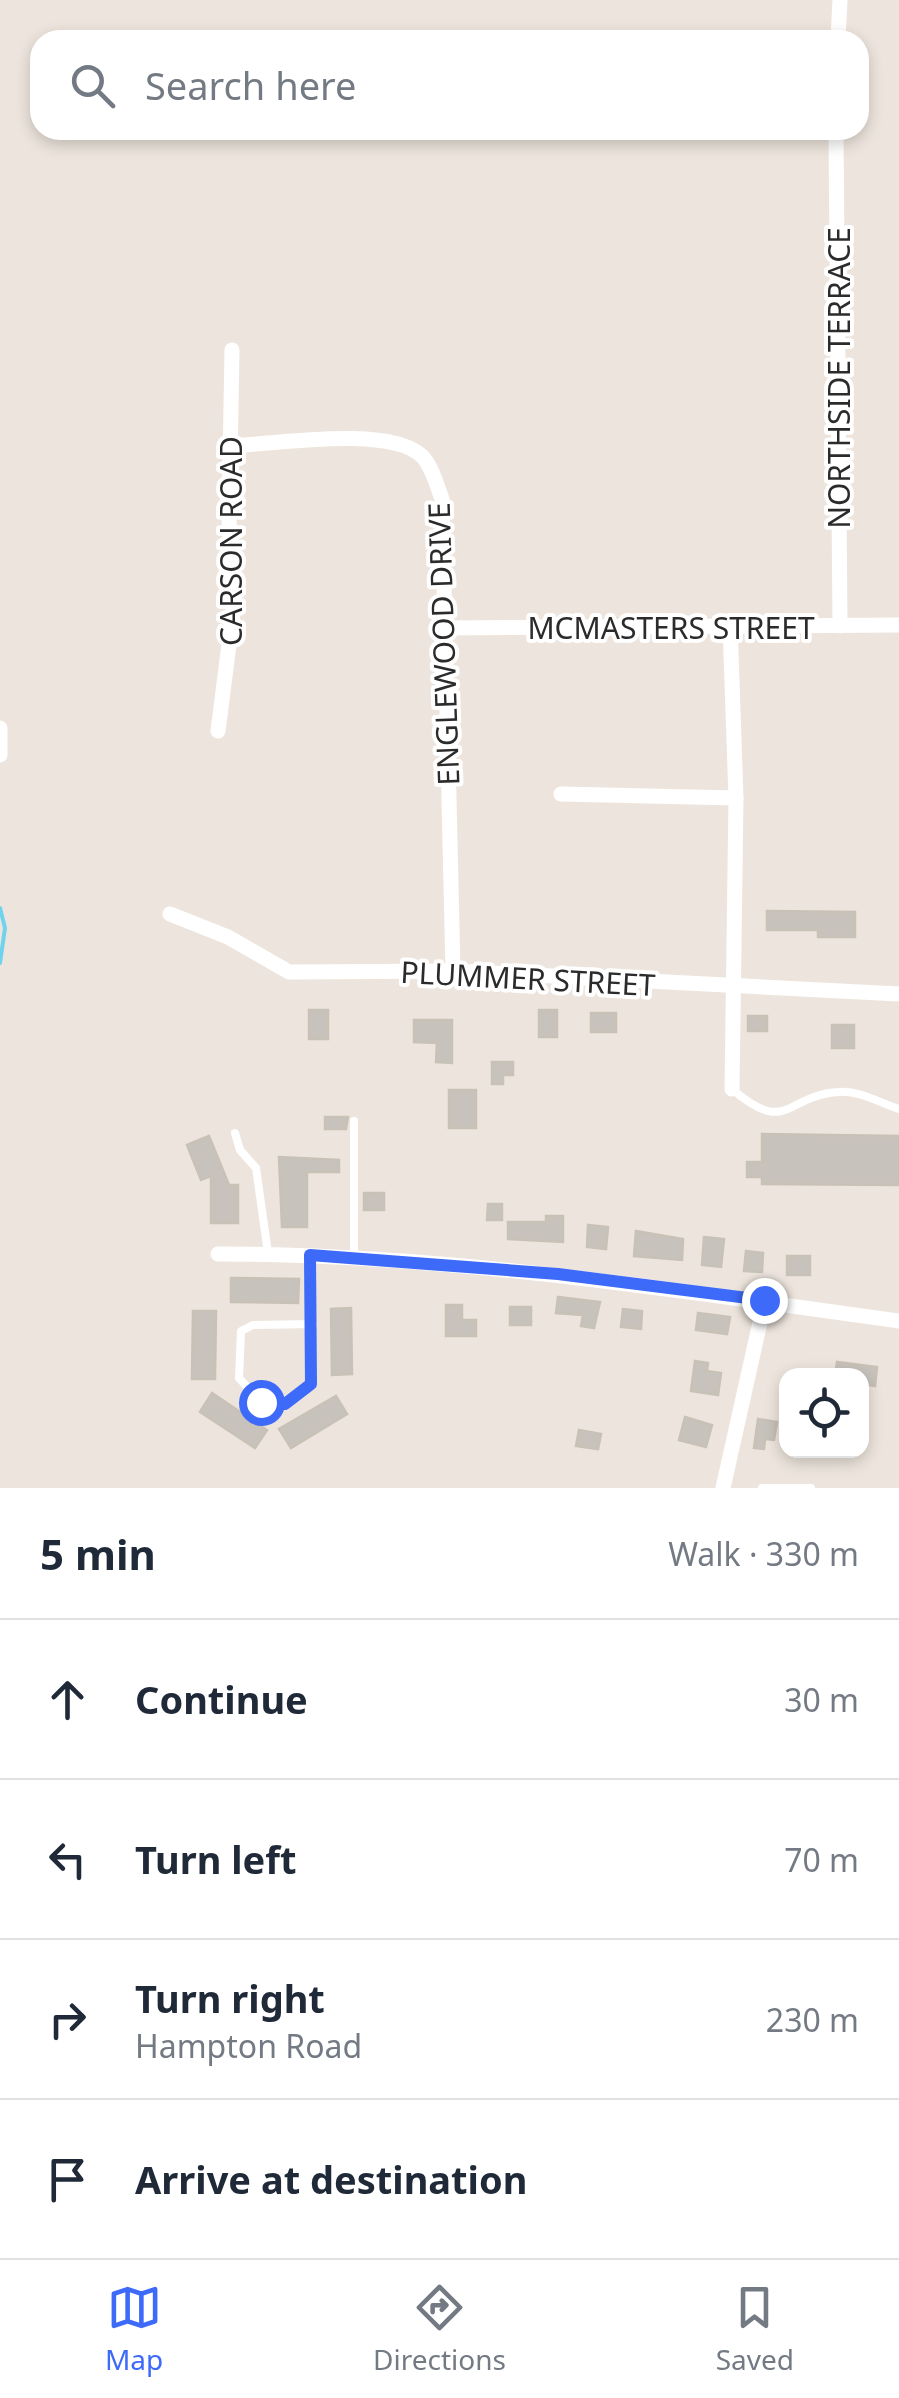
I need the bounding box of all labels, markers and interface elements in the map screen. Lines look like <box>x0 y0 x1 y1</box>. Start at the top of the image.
search box <box>30 30 869 140</box>
icon: search <box>65 58 120 113</box>
text: Search here <box>145 59 356 111</box>
street label: NORTHSIDE TERRACE <box>818 227 859 529</box>
street label: CARSON ROAD <box>210 436 251 646</box>
street label: ENGLEWOOD DRIVE <box>418 502 468 786</box>
street label: MCMASTERS STREET <box>527 607 815 648</box>
street label: PLUMMER STREET <box>400 951 657 1005</box>
route end <box>742 1278 788 1324</box>
map controls <box>779 1368 869 1458</box>
button: locate <box>779 1368 869 1458</box>
route start <box>239 1380 285 1426</box>
text: 5 min <box>40 1525 156 1582</box>
text: Walk · 330 m <box>668 1532 859 1575</box>
icon: ahead <box>40 1672 95 1727</box>
text: Continue <box>135 1673 308 1725</box>
text: 30 m <box>784 1678 859 1721</box>
icon: left <box>40 1832 95 1887</box>
text: Turn left <box>135 1833 297 1885</box>
text: 70 m <box>784 1838 859 1881</box>
text: Turn right <box>135 1972 325 2024</box>
icon: right <box>40 1992 95 2047</box>
text: 230 m <box>766 1998 859 2041</box>
text: Hampton Road <box>135 2024 362 2067</box>
icon: arrive <box>40 2152 95 2207</box>
text: Arrive at destination <box>135 2153 527 2205</box>
tab: Map <box>105 2280 163 2378</box>
tab: Directions <box>373 2280 506 2378</box>
tab: Saved <box>716 2280 794 2378</box>

